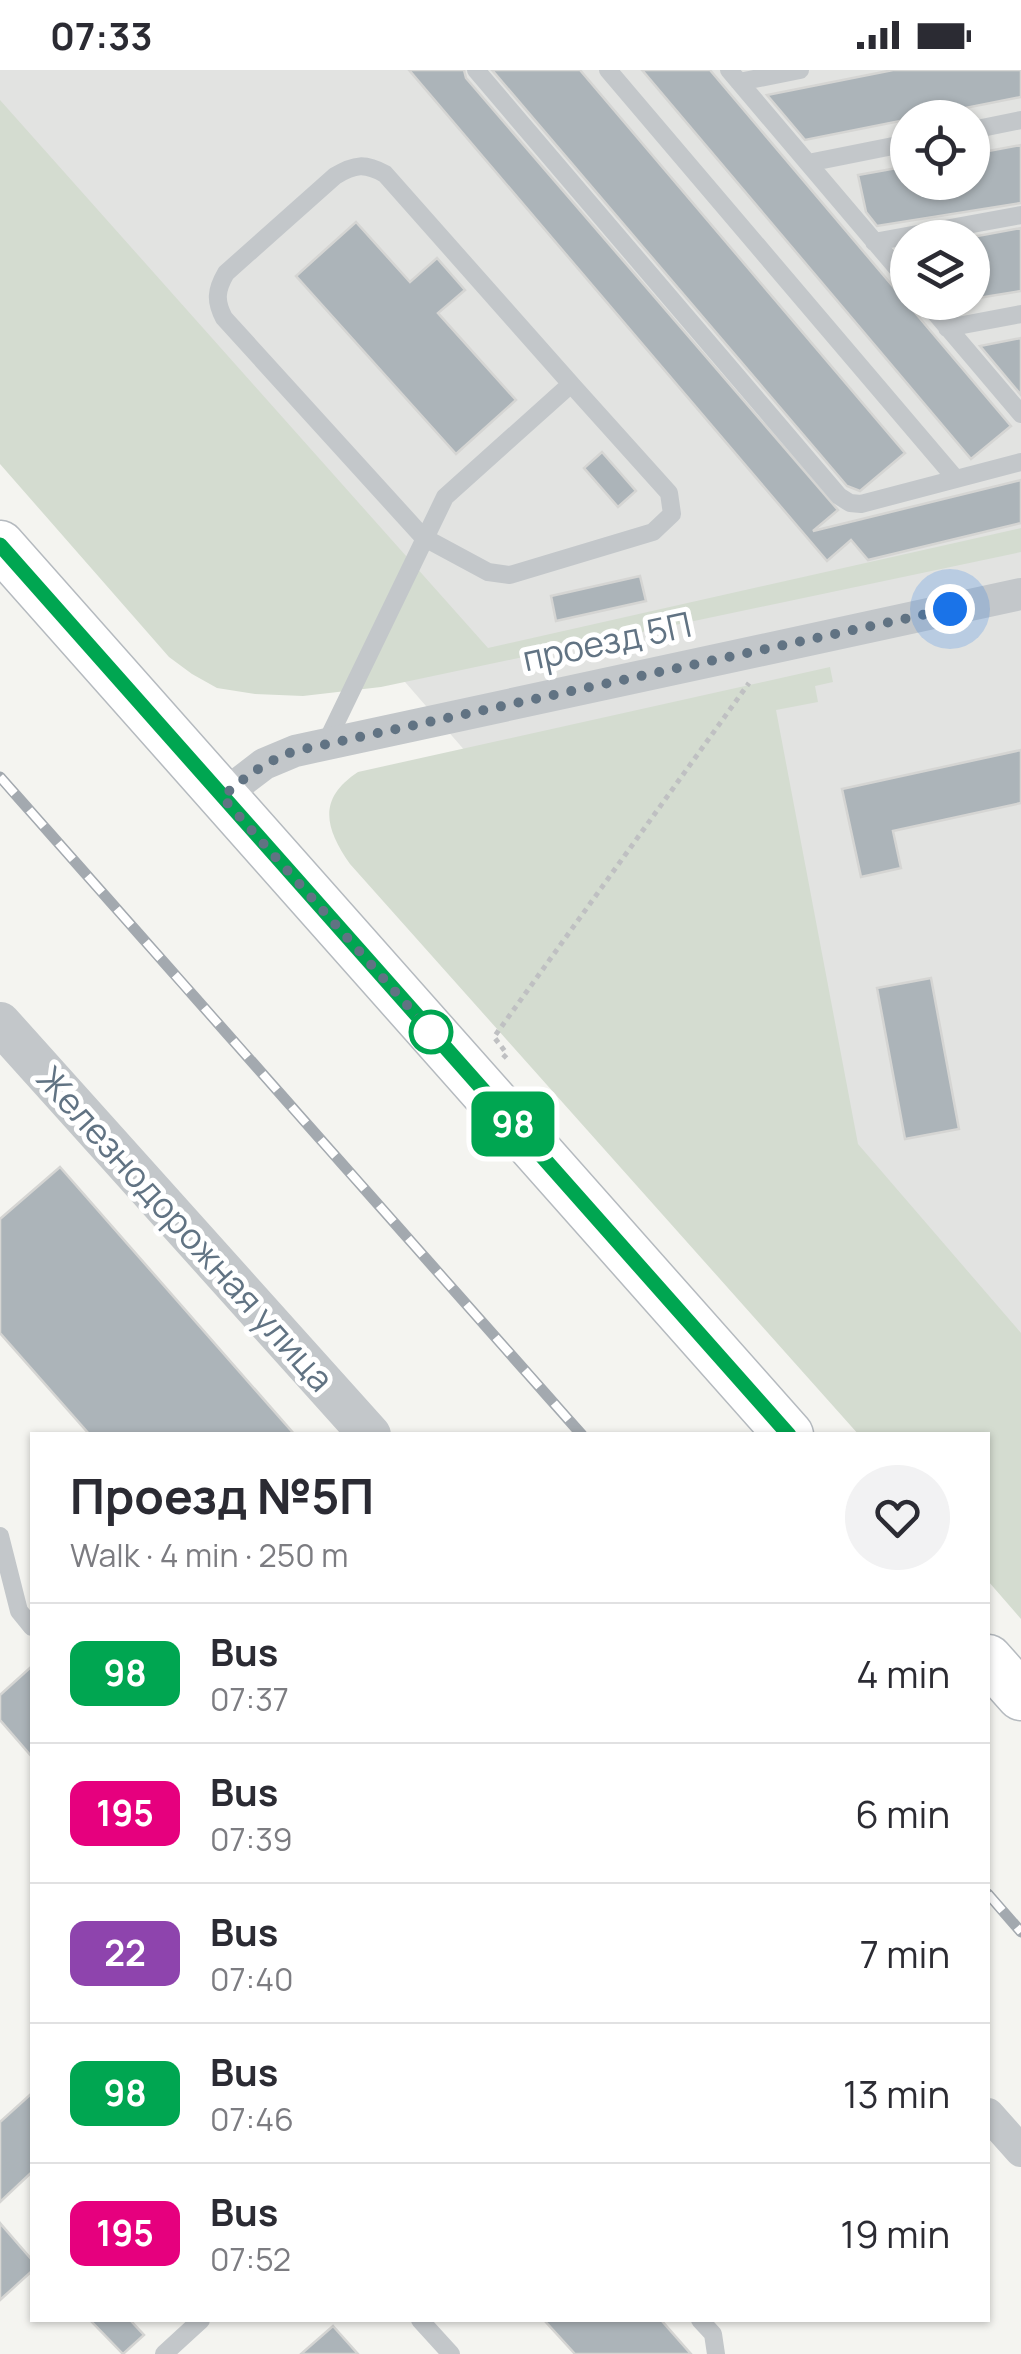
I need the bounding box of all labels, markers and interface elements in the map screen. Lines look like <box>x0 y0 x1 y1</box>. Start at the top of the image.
text: 07:33 <box>50 9 153 61</box>
map controls <box>890 100 990 320</box>
button: locate <box>890 100 990 200</box>
button: layers <box>890 220 990 320</box>
your location <box>925 584 975 634</box>
street label: проезд 5П <box>518 600 696 682</box>
unlabelled marker <box>410 1011 452 1053</box>
street label: Железнодорожная улица <box>27 1055 345 1401</box>
line badge: 98 <box>468 1092 558 1156</box>
text: 98 <box>491 1100 535 1148</box>
text: Проезд №5П <box>70 1463 374 1528</box>
button: heart <box>845 1465 950 1570</box>
text: Walk · 4 min · 250 m <box>70 1533 348 1577</box>
text: Bus <box>210 1625 278 1677</box>
text: 4 min <box>856 1647 950 1699</box>
text: 98 <box>103 1649 147 1697</box>
text: 07:37 <box>210 1677 289 1721</box>
text: Bus <box>210 1765 278 1817</box>
text: 6 min <box>855 1787 950 1839</box>
text: 195 <box>96 1789 154 1837</box>
text: 07:39 <box>210 1817 293 1861</box>
text: Bus <box>210 1905 278 1957</box>
text: 7 min <box>860 1927 950 1979</box>
text: 22 <box>104 1929 146 1977</box>
text: 07:40 <box>210 1957 294 2001</box>
text: Bus <box>210 2045 278 2097</box>
text: 13 min <box>843 2067 950 2119</box>
text: 98 <box>103 2069 147 2117</box>
text: 07:46 <box>210 2097 294 2141</box>
text: Bus <box>210 2185 278 2237</box>
text: 19 min <box>840 2207 950 2259</box>
text: 195 <box>96 2209 154 2257</box>
text: 07:52 <box>210 2237 291 2281</box>

